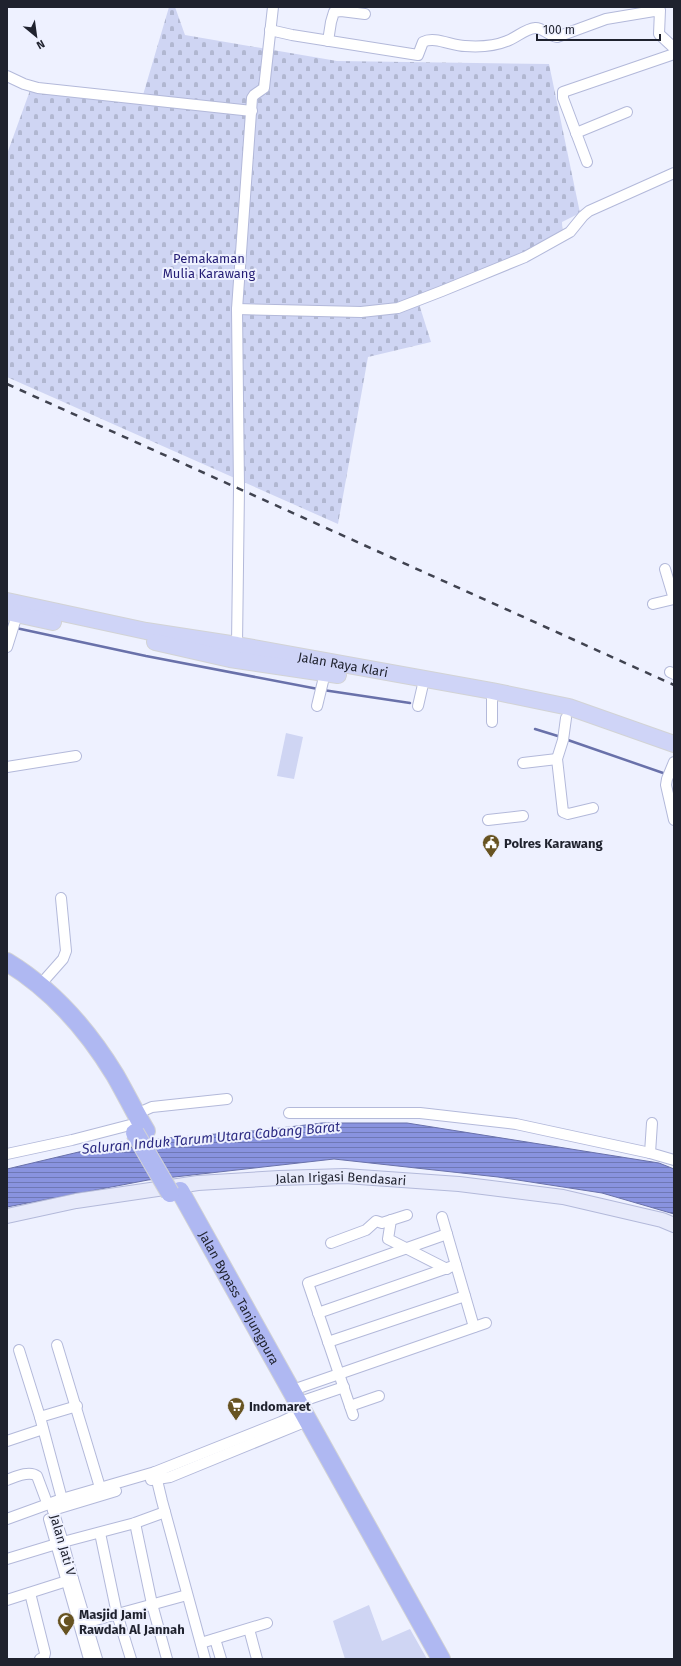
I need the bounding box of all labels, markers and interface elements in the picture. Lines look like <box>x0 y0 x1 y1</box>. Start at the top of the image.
north arrow <box>16 16 56 56</box>
scale bar <box>537 16 660 42</box>
text: 100 m <box>543 23 575 37</box>
text: N <box>34 37 47 52</box>
park label: Pemakaman Mulia Karawang <box>163 251 255 281</box>
street label: Jalan Raya Klari <box>297 649 389 680</box>
public building icon: Polres Karawang <box>481 833 501 858</box>
place label: Polres Karawang <box>504 836 603 851</box>
water label: Saluran Induk Tarum Utara Cabang Barat <box>80 1118 341 1158</box>
street label: Jalan Irigasi Bendasari <box>275 1168 407 1188</box>
street label: Jalan Bypass Tanjungpura <box>196 1228 283 1367</box>
supermarket icon: Indomaret <box>226 1396 246 1421</box>
place label: Indomaret <box>249 1399 312 1414</box>
street label: Jalan Jati V <box>47 1513 79 1578</box>
place label: Masjid Jami Rawdah Al Jannah <box>79 1607 185 1637</box>
mosque icon: Masjid Jami Rawdah Al Jannah <box>56 1611 76 1636</box>

